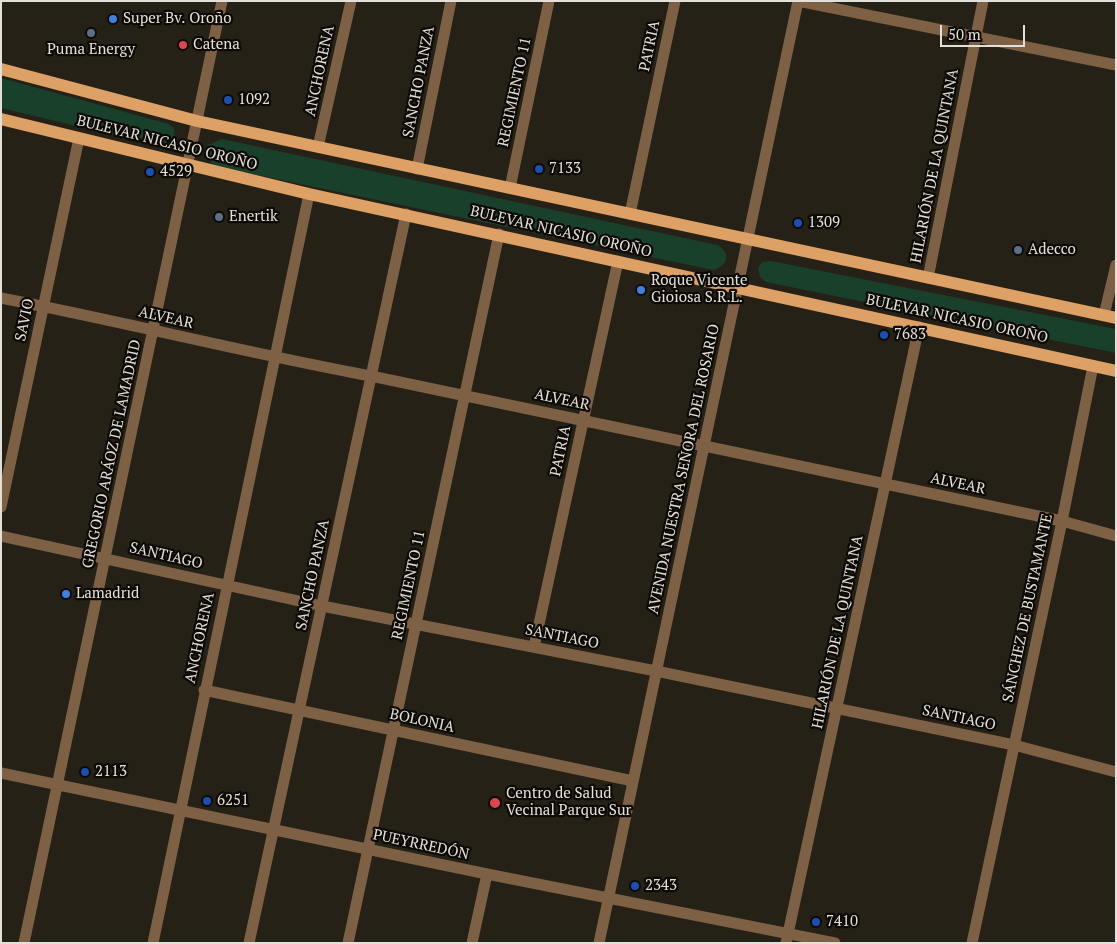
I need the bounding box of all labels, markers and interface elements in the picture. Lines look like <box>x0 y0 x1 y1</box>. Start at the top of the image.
place label: Super Bv. Oroño <box>123 10 231 28</box>
marker: Super Bv. Oroño <box>107 13 119 25</box>
scale bar <box>942 15 1027 47</box>
street label: PATRIA <box>636 19 664 73</box>
street label: ANCHORENA <box>302 24 338 118</box>
text: 50 m <box>948 24 981 44</box>
street label: SANCHO PANZA <box>399 25 439 139</box>
marker: Puma Energy <box>85 27 97 39</box>
place label: Catena <box>193 36 240 54</box>
street label: REGIMIENTO 11 <box>495 36 535 148</box>
marker: Catena <box>177 39 189 51</box>
place label: Puma Energy <box>47 41 135 59</box>
street label: HILARIÓN DE LA QUINTANA <box>907 67 963 265</box>
place label: 1092 <box>238 91 270 109</box>
marker: 1092 <box>222 94 234 106</box>
street label: BULEVAR NICASIO OROÑO <box>75 112 259 174</box>
place label: 7133 <box>549 160 581 178</box>
place label: 4529 <box>160 163 192 181</box>
marker: 7133 <box>533 163 545 175</box>
marker: 4529 <box>144 166 156 178</box>
street label: BULEVAR NICASIO OROÑO <box>469 202 653 262</box>
place label: Enertik <box>229 208 278 226</box>
marker: Enertik <box>213 211 225 223</box>
place label: 1309 <box>808 214 840 232</box>
marker: 1309 <box>792 217 804 229</box>
place label: Adecco <box>1028 241 1076 259</box>
marker: Adecco <box>1012 244 1024 256</box>
place label: Roque Vicente Gioiosa S.R.L. <box>651 272 748 307</box>
marker: Roque Vicente Gioiosa S.R.L. <box>635 284 647 296</box>
street label: BULEVAR NICASIO OROÑO <box>864 291 1050 347</box>
street label: SAVIO <box>12 297 38 343</box>
street label: ALVEAR <box>137 303 195 333</box>
street label: AVENIDA NUESTRA SEÑORA DEL ROSARIO <box>644 322 724 616</box>
place label: 7683 <box>894 326 926 344</box>
marker: 7683 <box>878 329 890 341</box>
street label: GREGORIO ARÁOZ DE LAMADRID <box>79 338 145 570</box>
street label: ALVEAR <box>533 385 591 415</box>
street label: PATRIA <box>547 424 575 478</box>
street label: ALVEAR <box>929 469 987 499</box>
street label: SÁNCHEZ DE BUSTAMANTE <box>999 512 1057 704</box>
street label: SANCHO PANZA <box>292 518 334 632</box>
street label: REGIMIENTO 11 <box>389 529 429 641</box>
street label: HILARIÓN DE LA QUINTANA <box>809 534 867 730</box>
street label: SANTIAGO <box>128 539 204 573</box>
place label: Lamadrid <box>76 585 139 603</box>
marker: Lamadrid <box>60 588 72 600</box>
street label: ANCHORENA <box>182 591 218 685</box>
street label: SANTIAGO <box>524 621 600 653</box>
street label: SANTIAGO <box>921 701 997 735</box>
street label: BOLONIA <box>388 705 456 737</box>
place label: 2113 <box>95 763 127 781</box>
marker: 2113 <box>79 766 91 778</box>
place label: Centro de Salud Vecinal Parque Sur <box>506 785 631 820</box>
place label: 6251 <box>217 792 249 810</box>
marker: 6251 <box>201 795 213 807</box>
marker: Centro de Salud Vecinal Parque Sur <box>488 796 502 810</box>
street label: PUEYRREDÓN <box>371 826 471 864</box>
place label: 2343 <box>645 877 677 895</box>
marker: 2343 <box>629 880 641 892</box>
place label: 7410 <box>826 913 858 931</box>
marker: 7410 <box>810 916 822 928</box>

